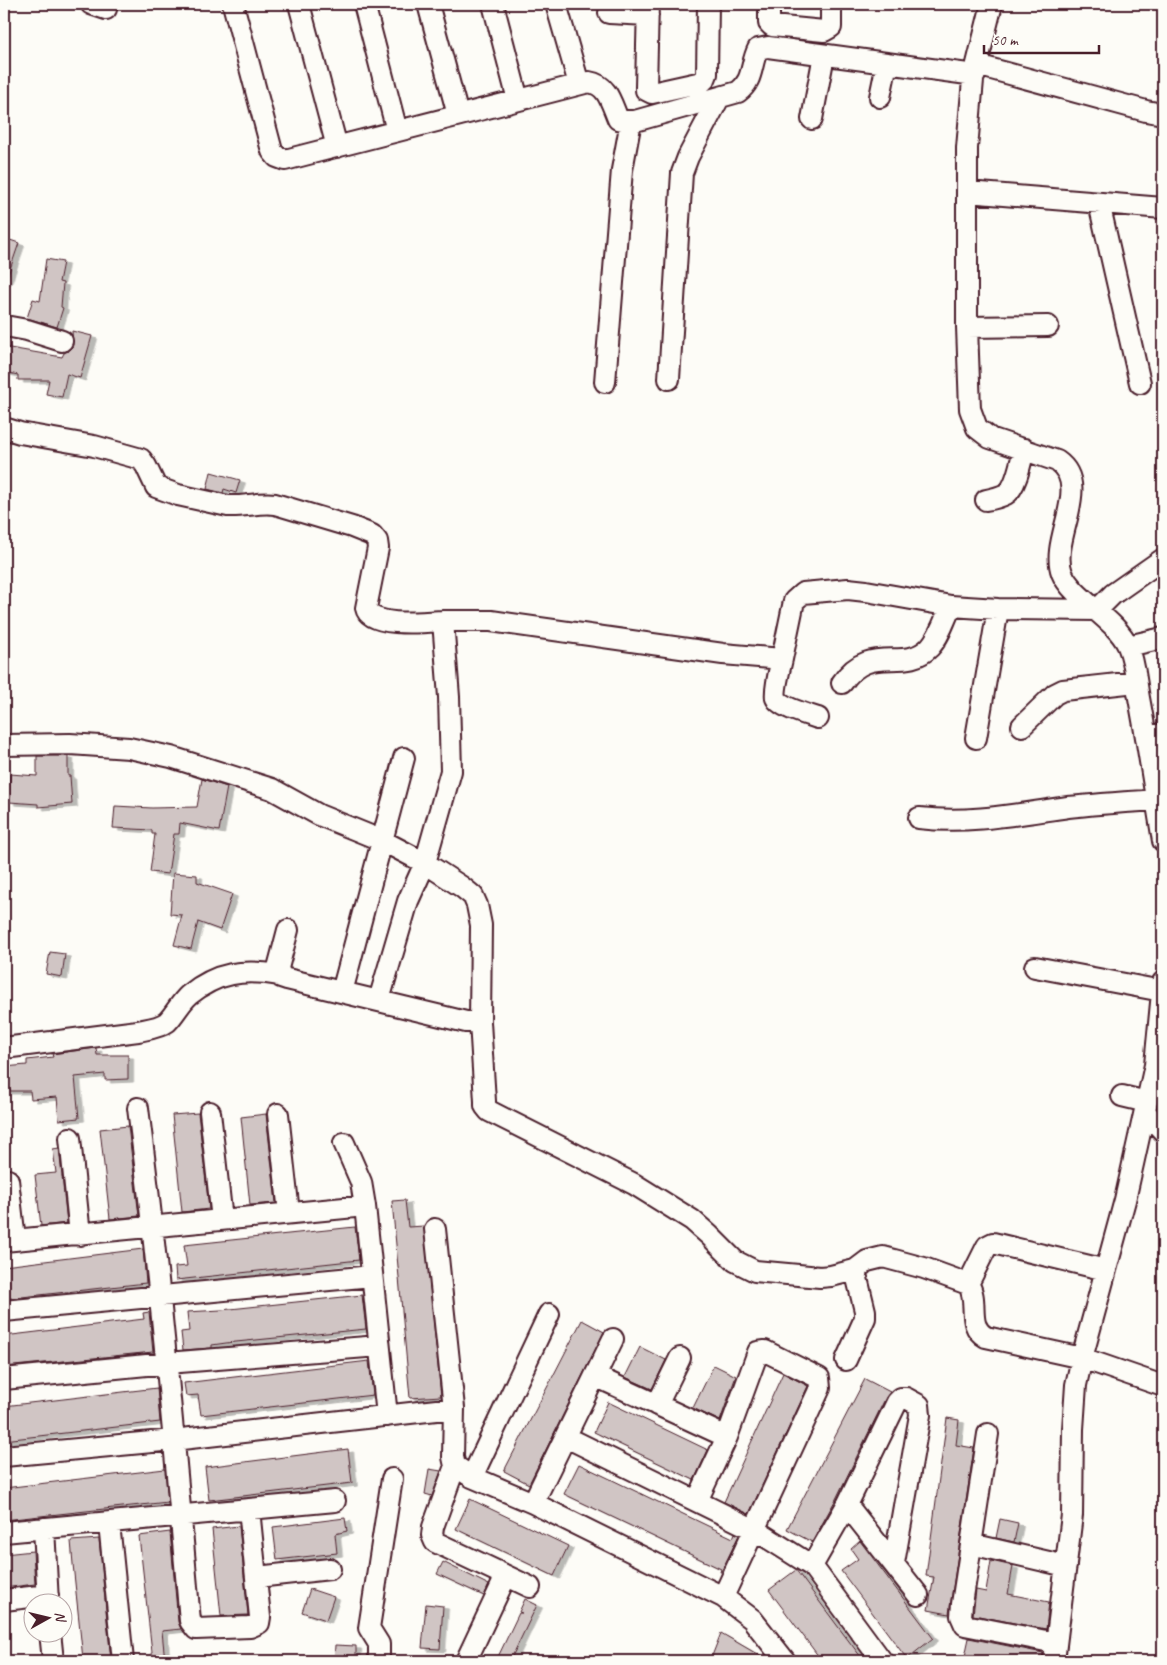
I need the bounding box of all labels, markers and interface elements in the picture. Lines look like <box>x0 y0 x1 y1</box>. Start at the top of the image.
scale bar <box>984 22 1100 54</box>
text: 50 m <box>992 31 1019 50</box>
north arrow <box>22 1592 72 1642</box>
text: N <box>51 1611 70 1624</box>

